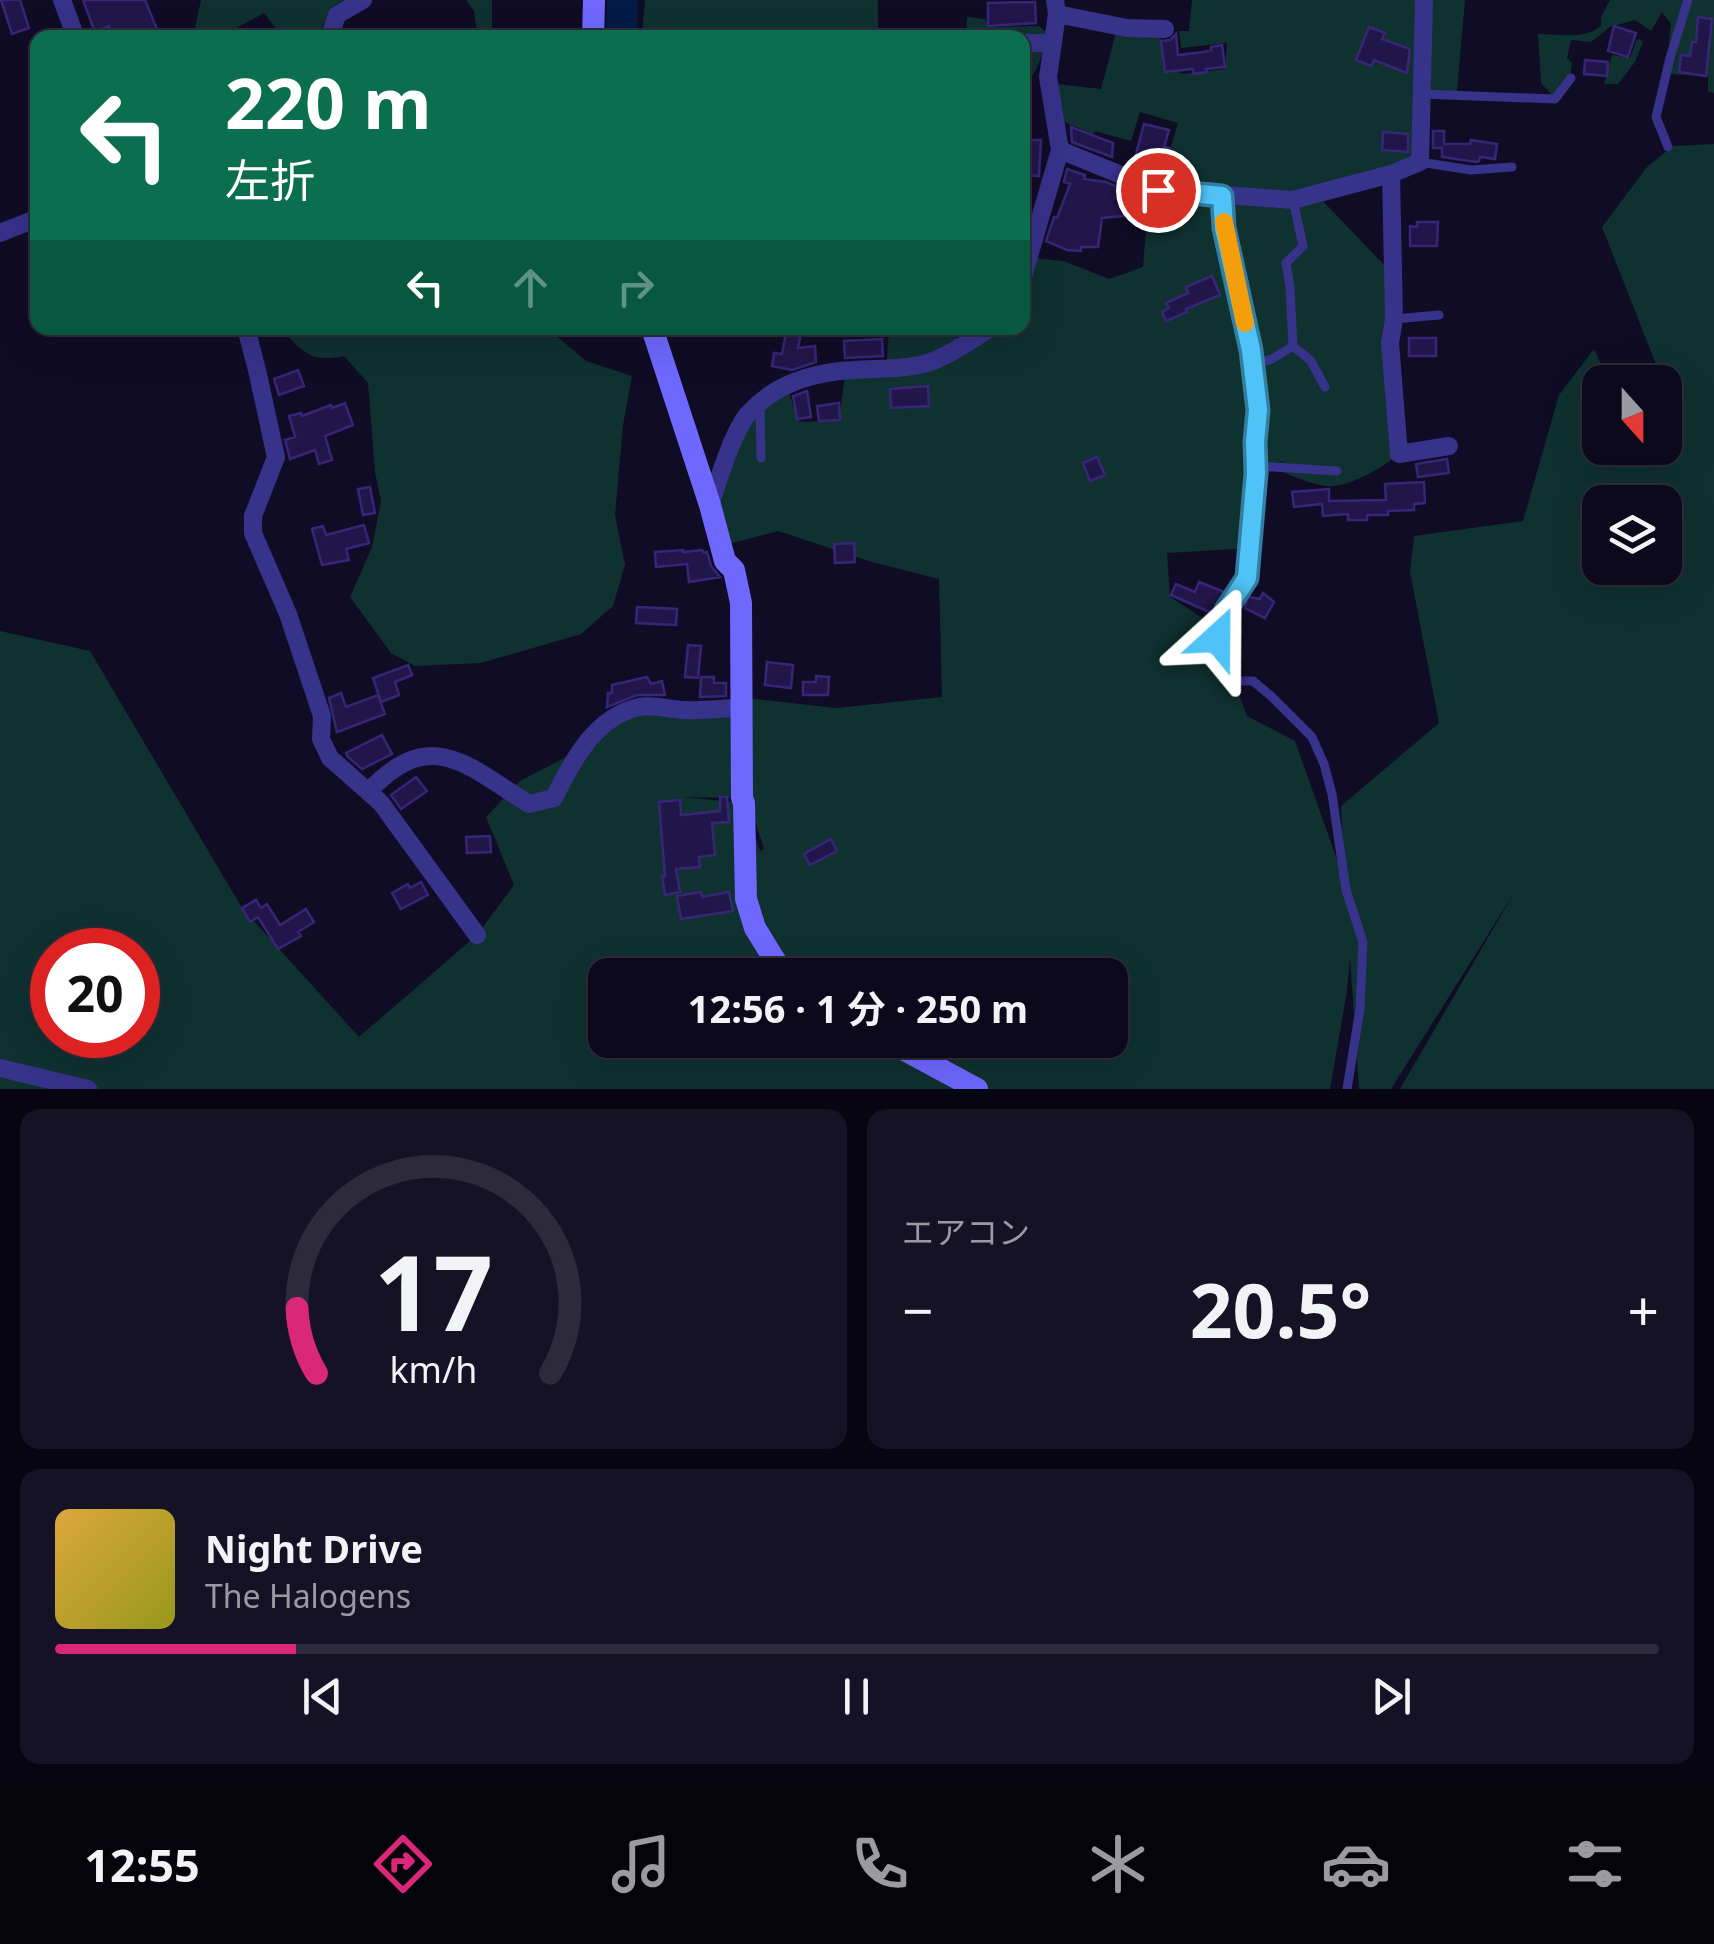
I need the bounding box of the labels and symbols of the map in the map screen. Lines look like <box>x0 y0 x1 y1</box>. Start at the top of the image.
pin <box>1116 148 1201 233</box>
north arrow <box>1582 365 1682 465</box>
position arrow <box>1165 586 1269 690</box>
speed limit sign: 20 <box>30 928 160 1058</box>

